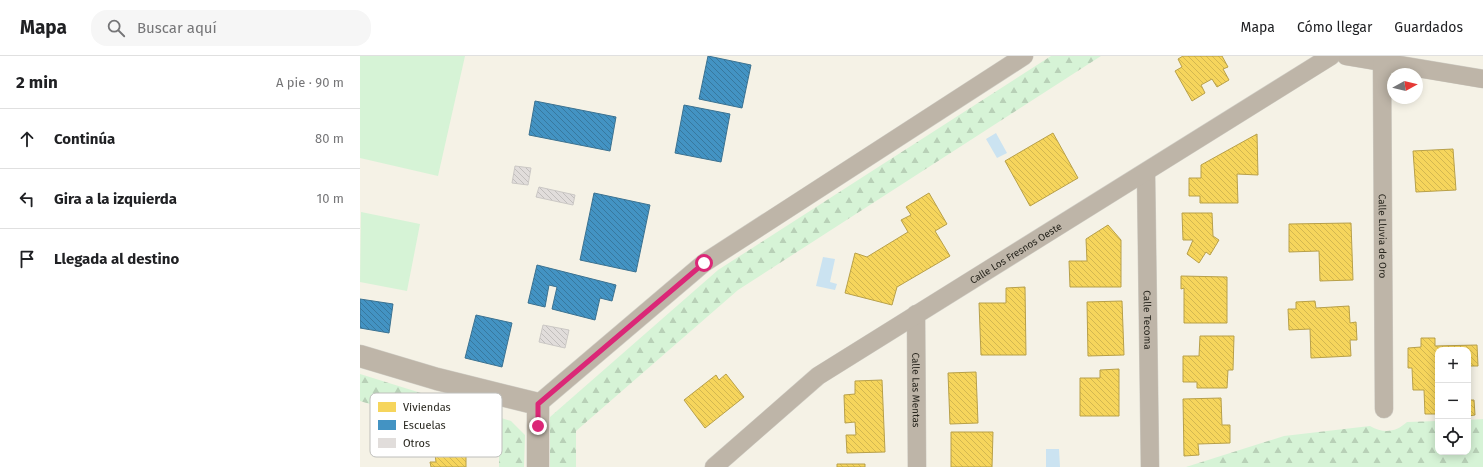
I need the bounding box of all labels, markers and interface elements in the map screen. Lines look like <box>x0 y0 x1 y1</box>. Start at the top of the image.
search box <box>91 10 371 46</box>
text: Mapa <box>20 16 67 39</box>
icon: search <box>105 17 127 39</box>
text: Buscar aquí <box>137 19 217 37</box>
text: Mapa <box>1241 19 1275 36</box>
text: Cómo llegar <box>1297 19 1372 36</box>
text: Guardados <box>1394 19 1463 36</box>
north arrow <box>1387 68 1423 104</box>
text: 2 min <box>16 72 58 93</box>
text: A pie · 90 m <box>276 75 344 90</box>
icon: ahead <box>16 128 38 150</box>
text: Continúa <box>54 130 115 148</box>
text: 80 m <box>315 131 344 146</box>
icon: left <box>16 188 38 210</box>
text: Gira a la izquierda <box>54 190 177 208</box>
text: 10 m <box>317 191 344 206</box>
street label: Calle Lluvia de Oro <box>1376 194 1388 279</box>
street label: Calle Los Fresnos Oeste <box>968 221 1064 287</box>
icon: arrive <box>16 248 38 270</box>
text: Llegada al destino <box>54 250 179 268</box>
route start <box>695 254 713 272</box>
street label: Calle Tecoma <box>1141 290 1153 350</box>
map controls <box>1435 347 1471 455</box>
button: + <box>1435 347 1471 383</box>
street label: Calle Las Mentas <box>909 352 922 428</box>
button: − <box>1435 383 1471 419</box>
legend <box>370 393 502 457</box>
text: Viviendas <box>403 401 451 414</box>
route end <box>529 417 547 435</box>
text: Escuelas <box>403 419 446 432</box>
button: locate <box>1435 419 1471 455</box>
text: Otros <box>403 437 430 450</box>

